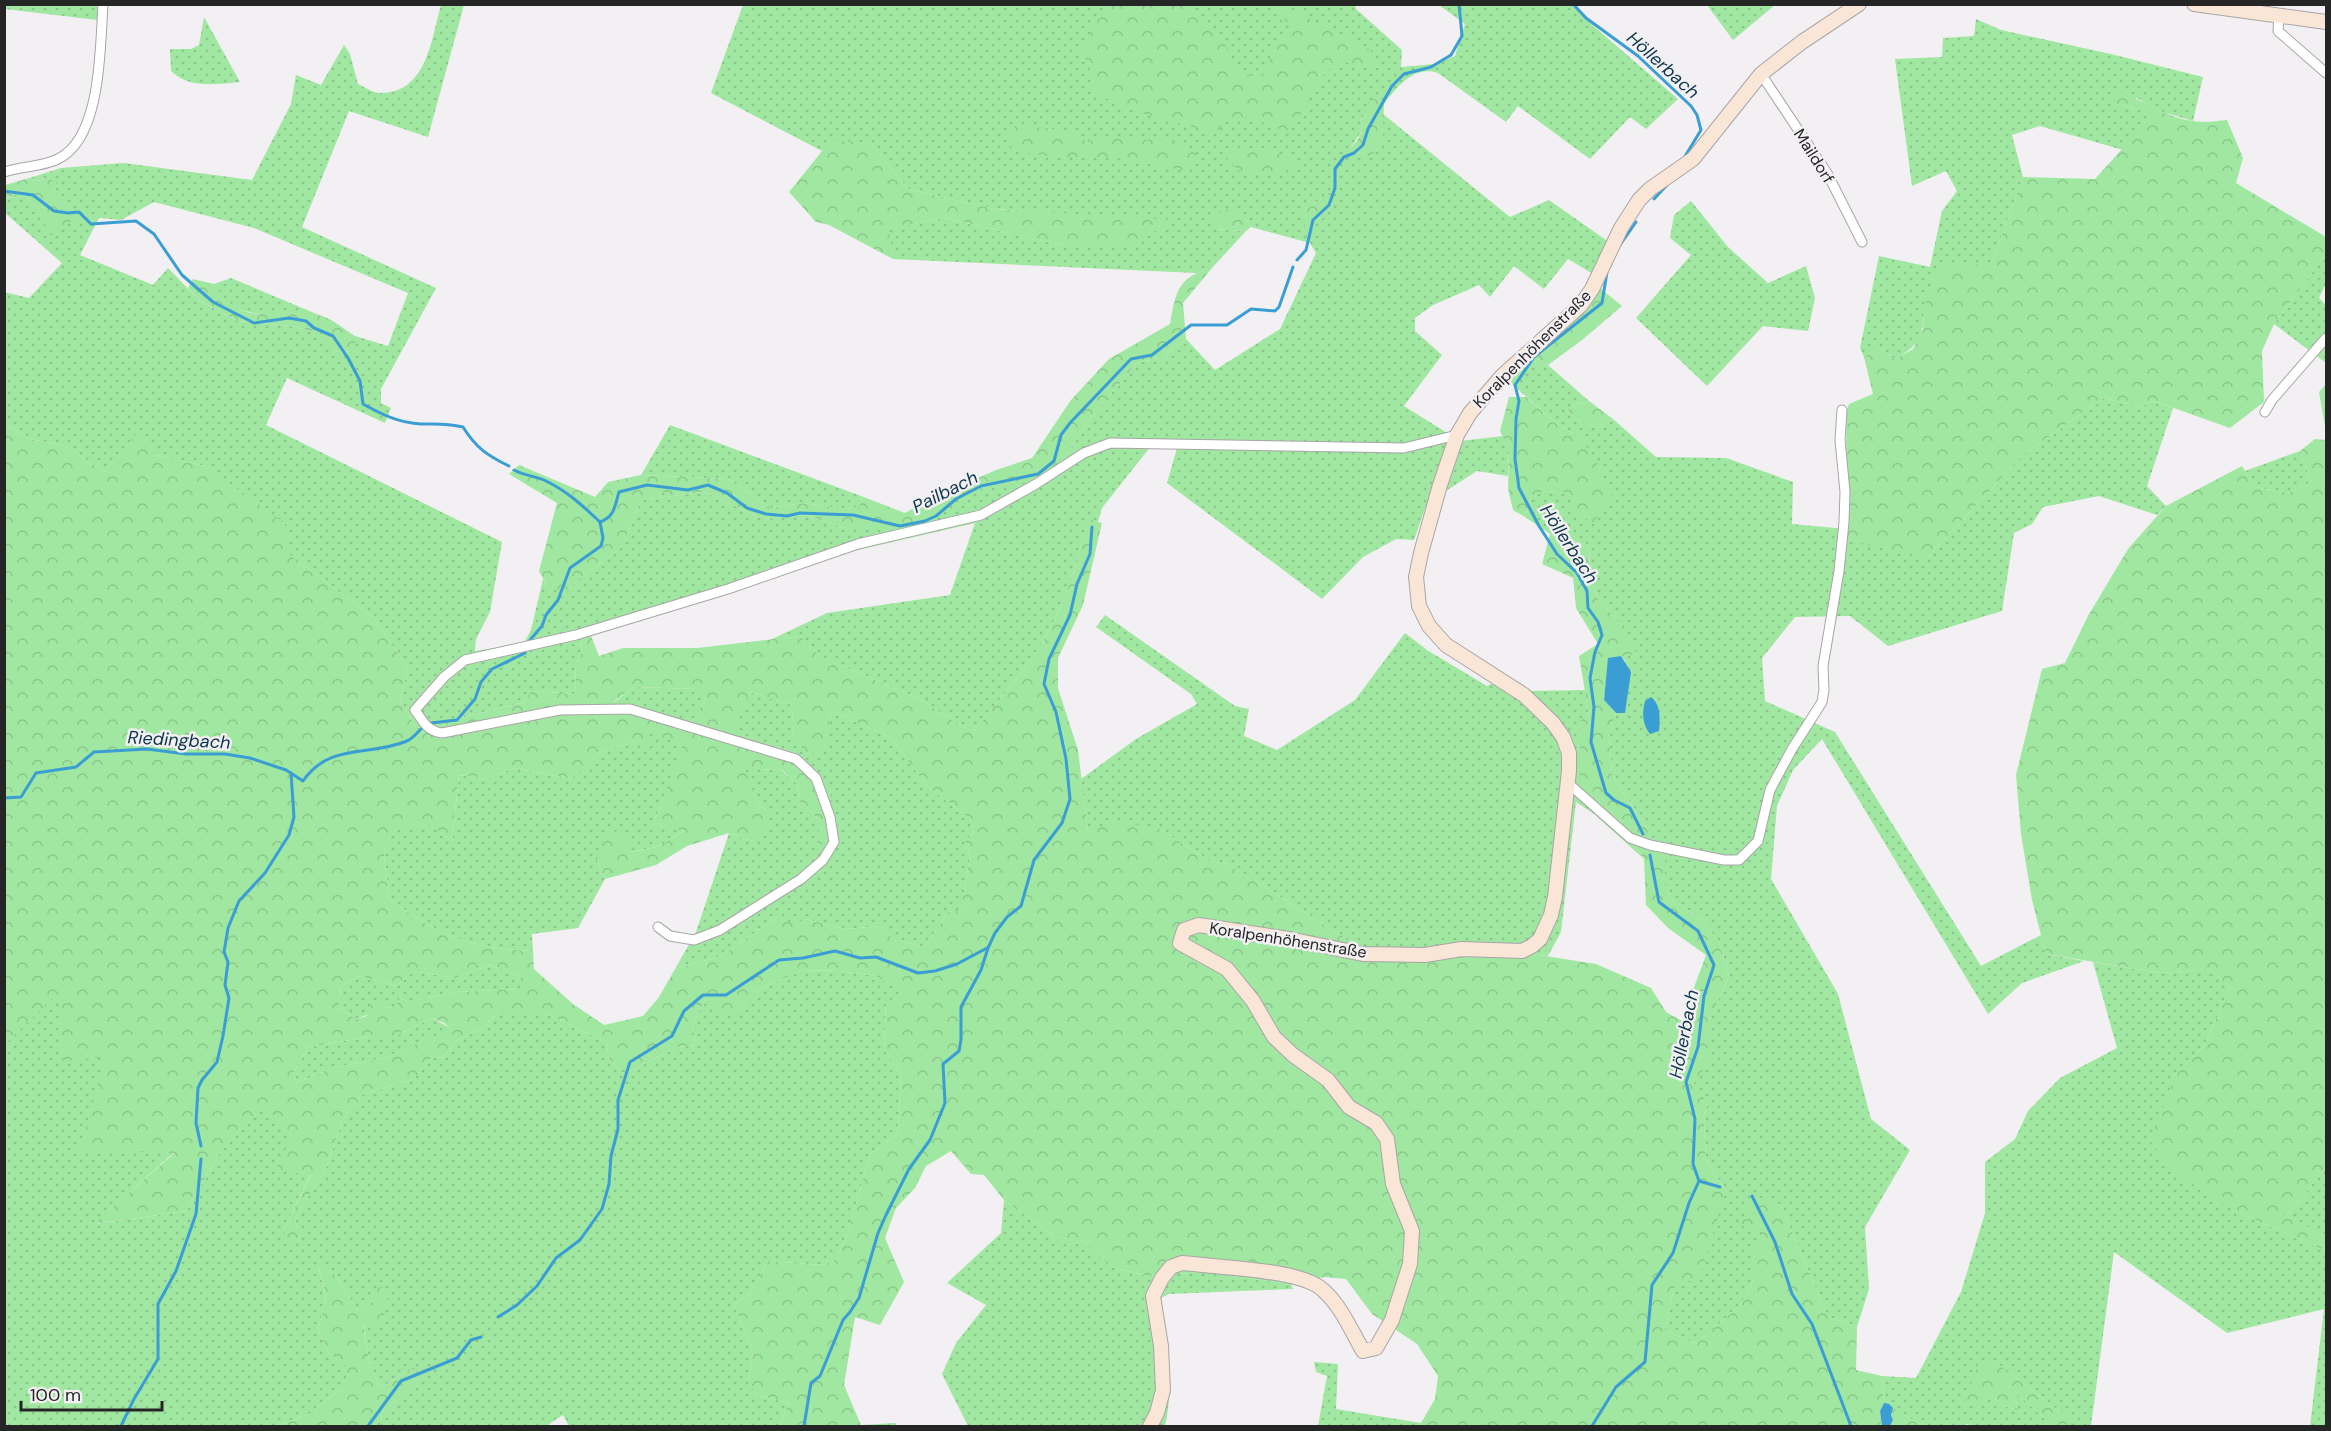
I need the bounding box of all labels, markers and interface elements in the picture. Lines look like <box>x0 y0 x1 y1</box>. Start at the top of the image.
water label: Höllerbach <box>1622 26 1704 104</box>
street label: Maildorf <box>1789 125 1839 187</box>
street label: Koralpenhöhenstraße <box>1468 285 1596 413</box>
water label: Pailbach <box>908 465 982 519</box>
water label: Höllerbach <box>1534 500 1604 588</box>
water label: Riedingbach <box>127 725 231 755</box>
street label: Koralpenhöhenstraße <box>1208 917 1368 963</box>
water label: Höllerbach <box>1664 988 1704 1080</box>
scale bar <box>21 1374 162 1412</box>
text: 100 m <box>30 1383 81 1407</box>

